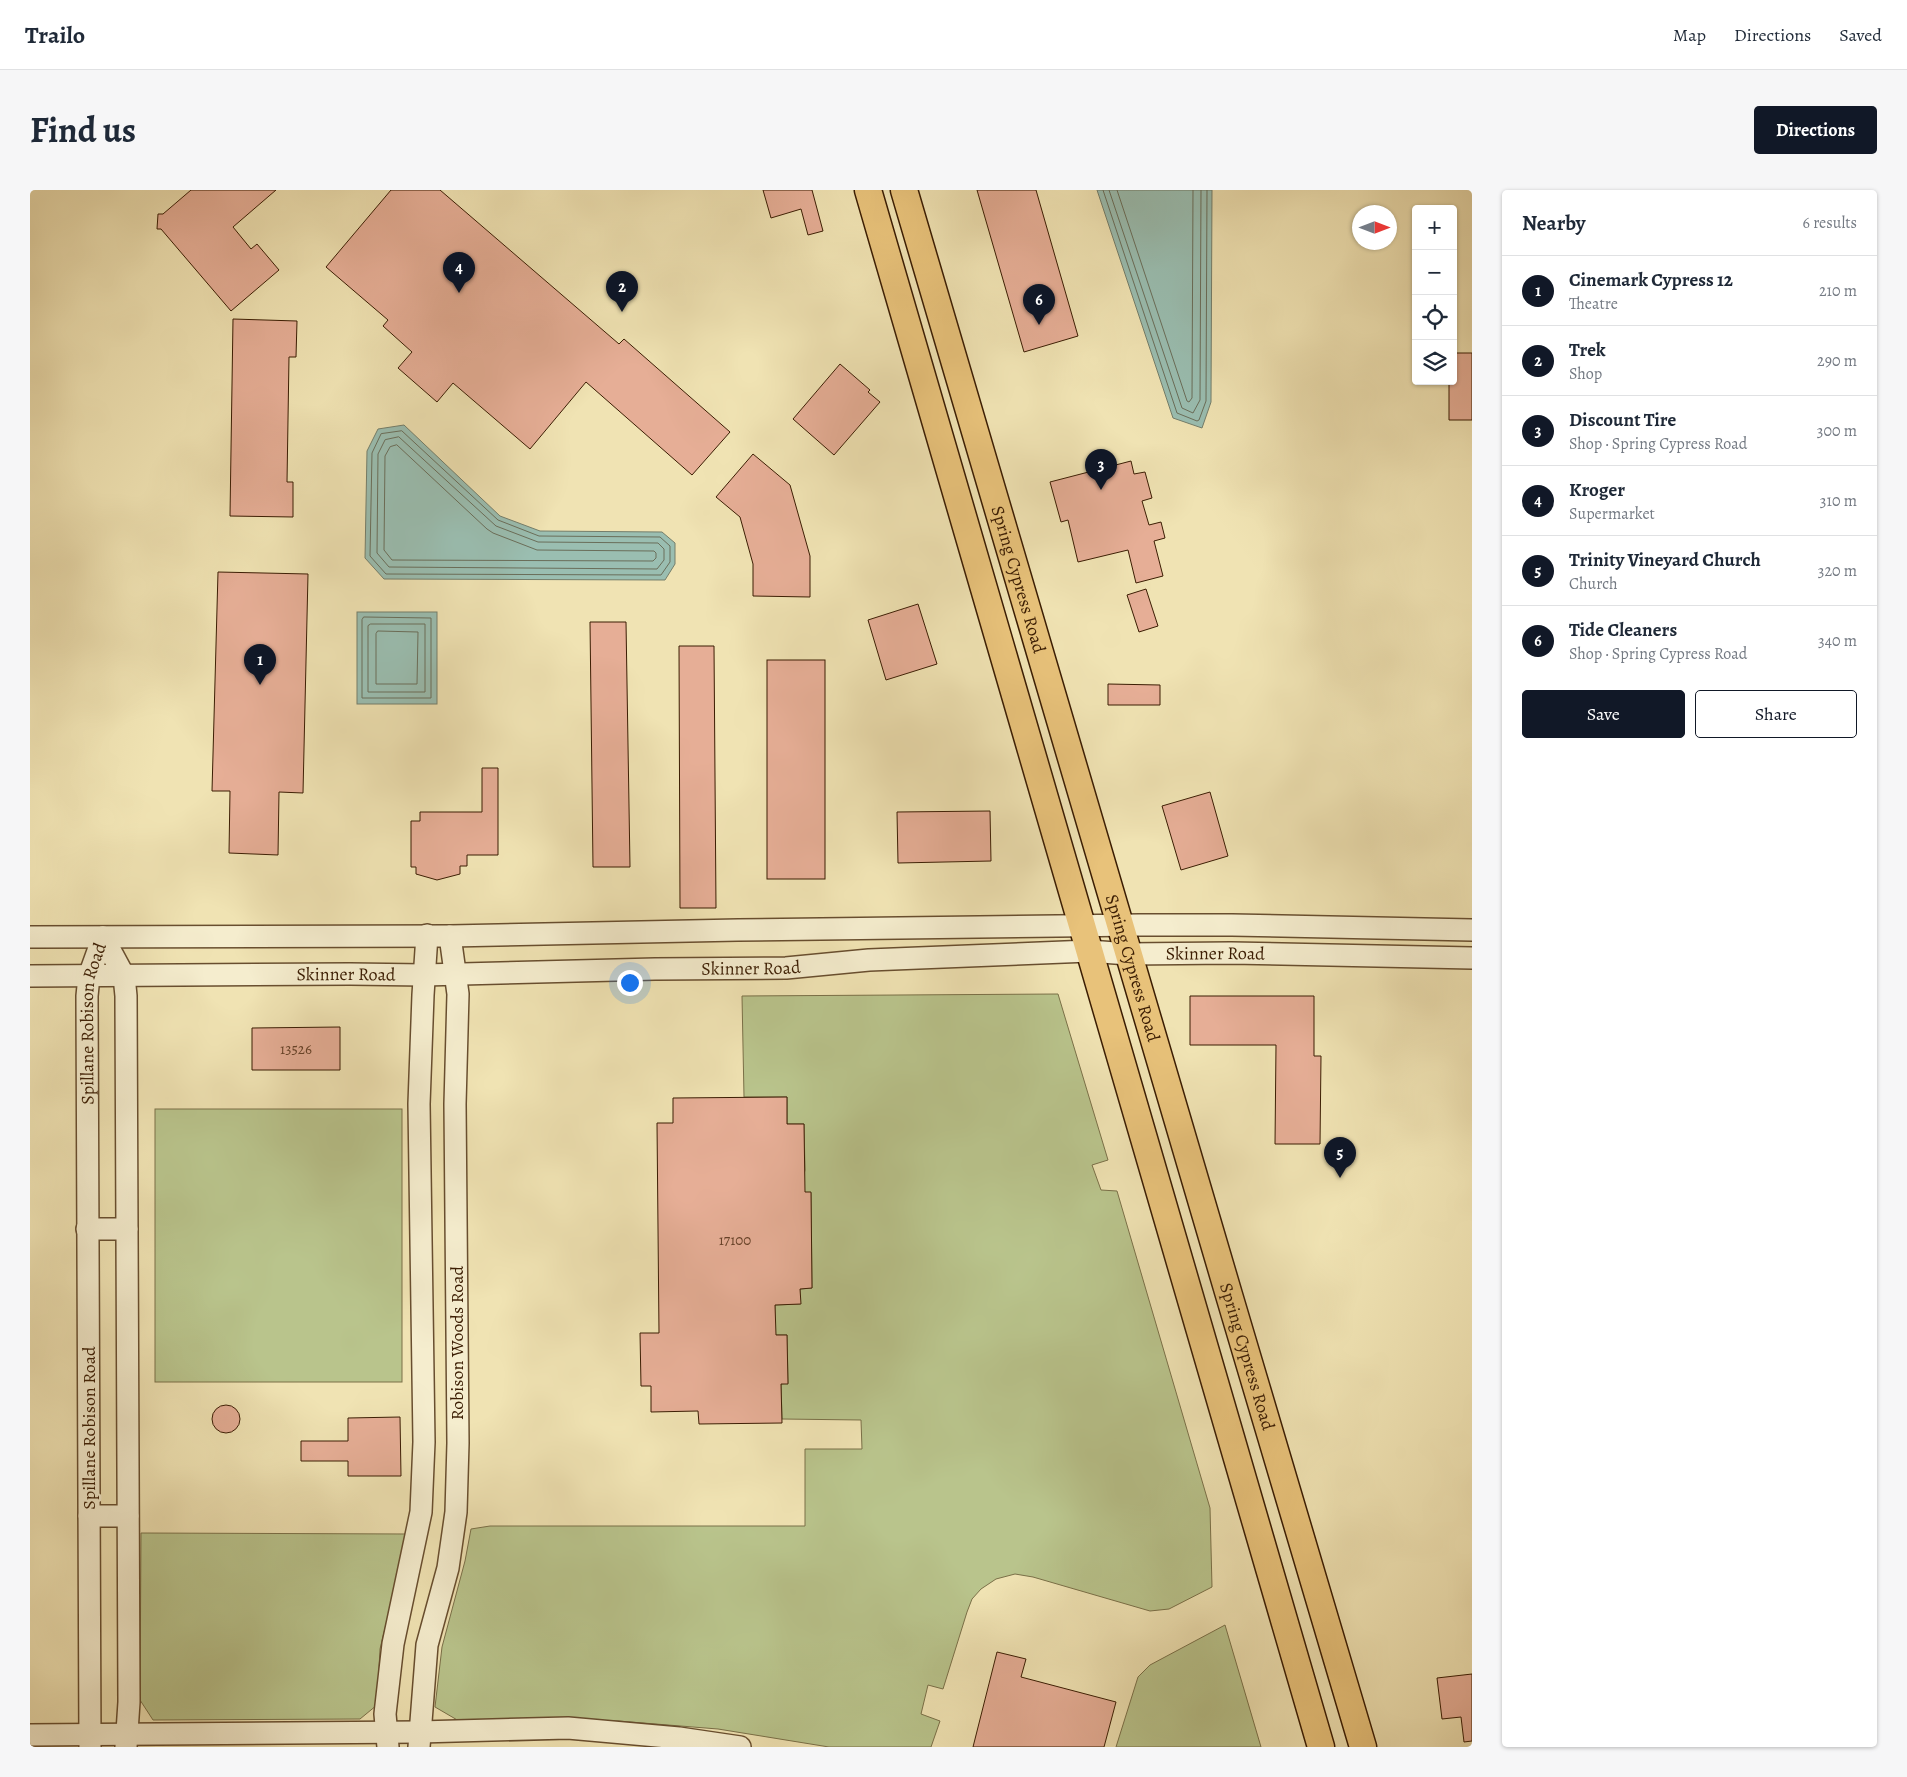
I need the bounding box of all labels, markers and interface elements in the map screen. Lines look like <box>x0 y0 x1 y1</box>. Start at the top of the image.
text: Trailo <box>25 19 85 51</box>
text: Map <box>1673 23 1706 47</box>
text: Directions <box>1734 23 1811 47</box>
text: Saved <box>1839 23 1882 47</box>
text: Find us <box>30 106 136 154</box>
button: Directions <box>1754 106 1877 154</box>
north arrow <box>1352 205 1397 250</box>
map controls <box>1412 205 1457 385</box>
button: + <box>1412 205 1457 250</box>
text: Nearby <box>1522 209 1585 237</box>
text: 6 results <box>1803 212 1857 234</box>
button: − <box>1412 250 1457 295</box>
pin: 4 <box>443 252 475 293</box>
text: Cinemark Cypress 12 <box>1569 267 1733 293</box>
pin: 2 <box>606 271 638 312</box>
text: 1 <box>1535 280 1541 302</box>
text: 210 m <box>1819 280 1857 302</box>
pin: 6 <box>1023 284 1055 325</box>
text: Theatre <box>1569 293 1618 315</box>
button: locate <box>1412 295 1457 340</box>
text: Trek <box>1569 337 1606 363</box>
button: layers <box>1412 340 1457 385</box>
text: 2 <box>1534 350 1542 372</box>
text: 290 m <box>1817 350 1857 372</box>
text: Shop <box>1569 363 1602 385</box>
text: Discount Tire <box>1569 407 1676 433</box>
text: 3 <box>1535 420 1541 442</box>
text: 300 m <box>1817 420 1857 442</box>
text: Shop · Spring Cypress Road <box>1569 433 1747 455</box>
pin: 3 <box>1085 449 1117 490</box>
text: Kroger <box>1569 477 1625 503</box>
text: 4 <box>1534 490 1542 512</box>
text: 310 m <box>1820 490 1857 512</box>
street label: Spring Cypress Road <box>986 503 1052 656</box>
text: Supermarket <box>1569 503 1655 525</box>
text: Trinity Vineyard Church <box>1569 547 1761 573</box>
text: 5 <box>1535 560 1541 582</box>
text: 320 m <box>1818 560 1857 582</box>
text: Church <box>1569 573 1618 595</box>
text: Tide Cleaners <box>1569 617 1677 643</box>
text: 6 <box>1534 630 1542 652</box>
text: 340 m <box>1818 630 1857 652</box>
text: Shop · Spring Cypress Road <box>1569 643 1747 665</box>
pin: 1 <box>244 644 276 685</box>
button: Save <box>1522 690 1685 738</box>
button: Share <box>1695 690 1857 738</box>
street label: Spring Cypress Road <box>1100 891 1166 1045</box>
street label: Spillane Robison Road <box>75 939 112 1105</box>
street label: Skinner Road <box>1165 941 1265 966</box>
street label: Skinner Road <box>701 955 802 981</box>
street label: Skinner Road <box>296 962 396 987</box>
your location <box>617 970 643 996</box>
house number: 13526 <box>280 1039 312 1059</box>
pin: 5 <box>1324 1137 1356 1178</box>
house number: 17100 <box>719 1230 751 1250</box>
street label: Robison Woods Road <box>445 1265 469 1420</box>
street label: Spring Cypress Road <box>1214 1280 1281 1433</box>
street label: Spillane Robison Road <box>77 1346 101 1510</box>

